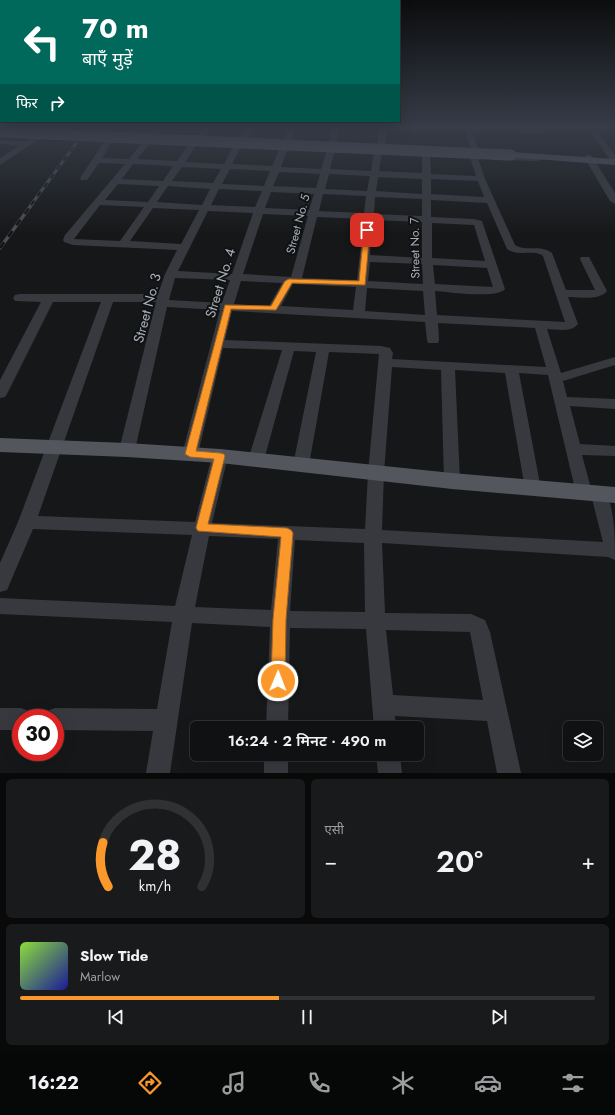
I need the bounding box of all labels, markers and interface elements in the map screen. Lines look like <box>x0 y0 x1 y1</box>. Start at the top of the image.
text: 70 m <box>82 8 149 49</box>
icon: left <box>16 16 68 68</box>
text: बाएँ मुड़ें <box>82 46 133 72</box>
text: फिर <box>16 92 38 114</box>
icon: right <box>46 92 68 114</box>
street label: Street No. 5 <box>281 192 315 256</box>
pin <box>350 213 384 247</box>
street label: Street No. 7 <box>405 217 425 279</box>
icon: arrive <box>356 219 378 241</box>
street label: Street No. 4 <box>200 246 240 320</box>
street label: Street No. 3 <box>128 271 166 345</box>
position arrow <box>257 660 299 702</box>
speed limit sign: 30 <box>12 709 64 761</box>
map controls <box>563 721 603 761</box>
button: layers <box>563 721 603 761</box>
text: 16:24 · 2 मिनट · 490 m <box>228 730 386 752</box>
text: एसी <box>325 820 344 839</box>
text: 28 <box>129 824 182 885</box>
text: 20° <box>436 840 483 883</box>
text: − <box>325 845 337 877</box>
text: + <box>581 845 595 877</box>
text: km/h <box>139 875 171 895</box>
text: Slow Tide <box>80 945 148 967</box>
text: Marlow <box>80 967 120 986</box>
icon: previous <box>105 1006 127 1028</box>
icon: pause <box>296 1006 318 1028</box>
icon: next <box>488 1006 510 1028</box>
icon: directions <box>136 1069 164 1097</box>
icon: music <box>220 1069 248 1097</box>
icon: phone <box>305 1069 333 1097</box>
icon: climate <box>389 1069 417 1097</box>
icon: car <box>474 1069 502 1097</box>
icon: filters <box>559 1069 587 1097</box>
text: 16:22 <box>28 1070 79 1096</box>

